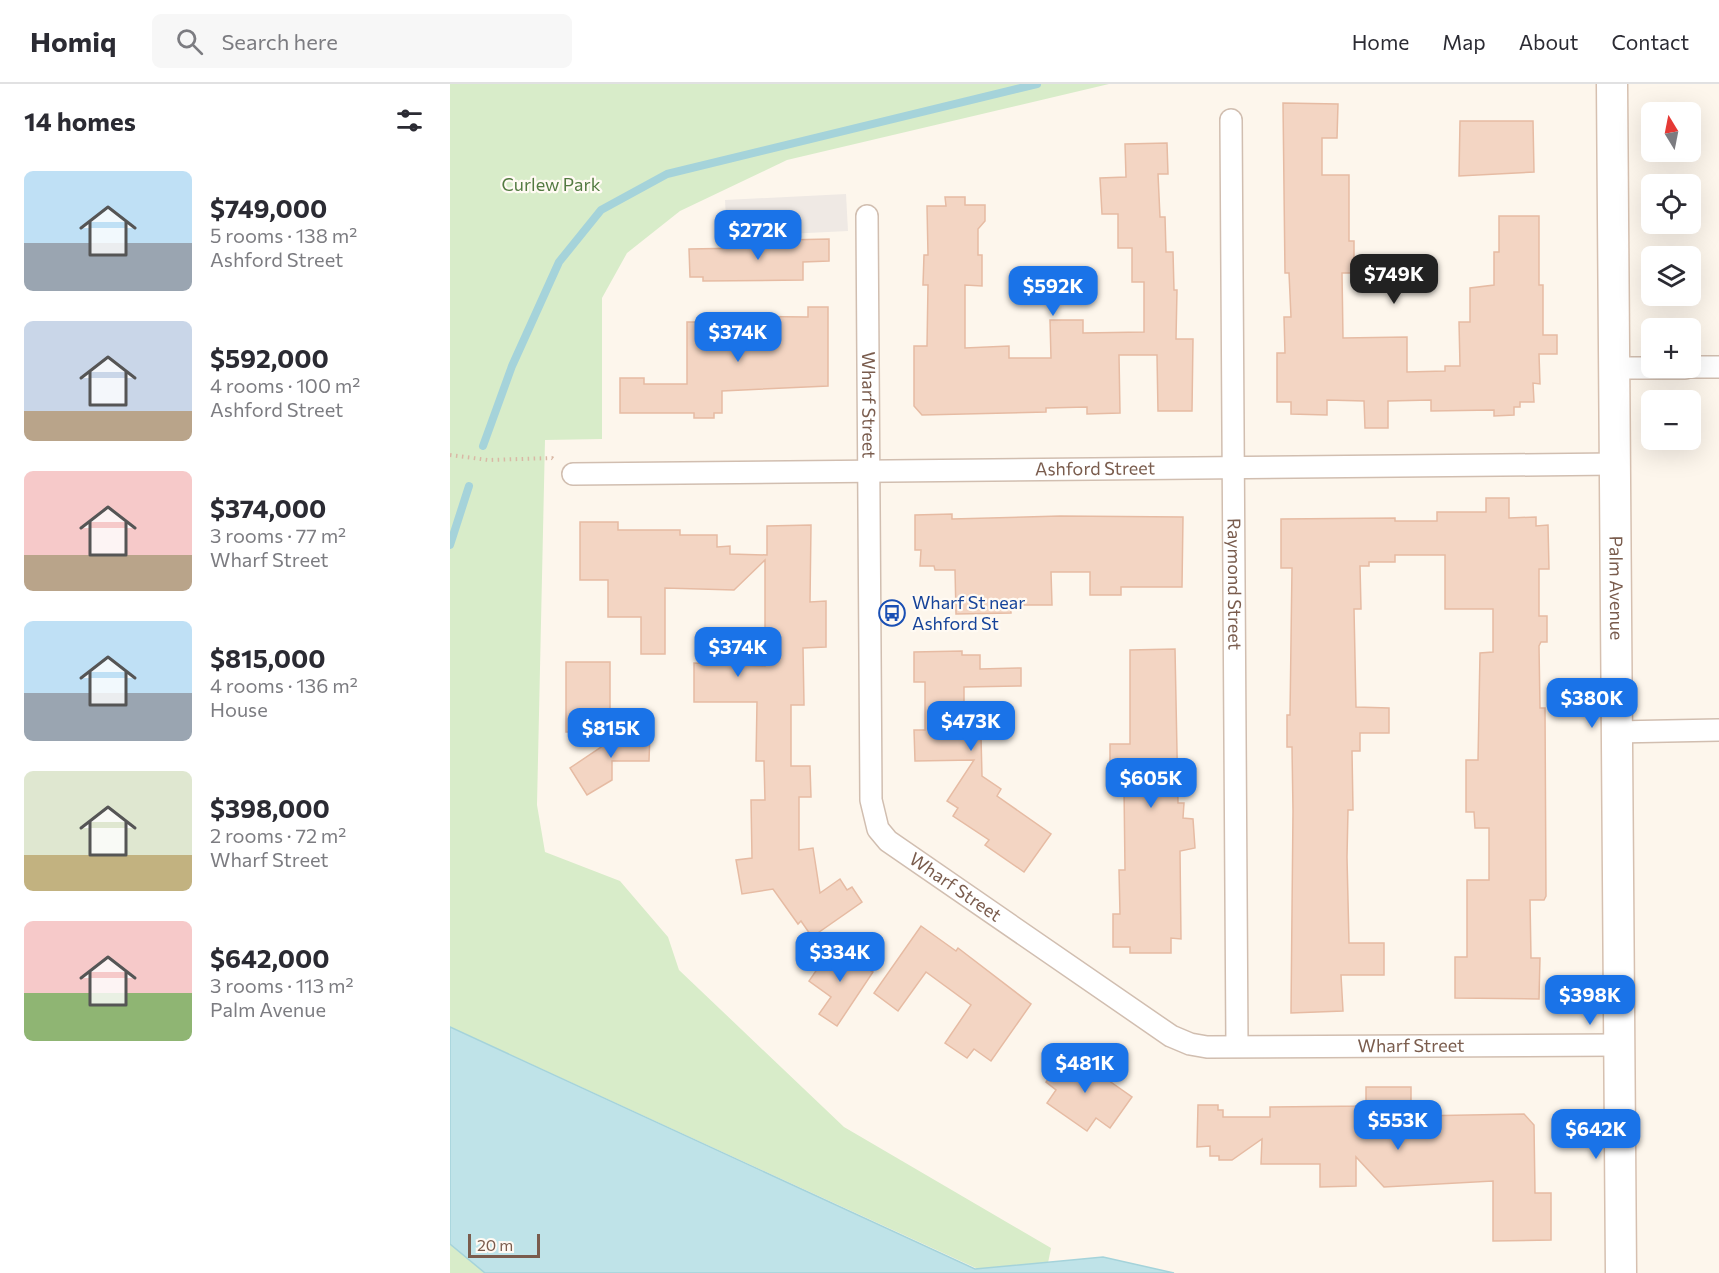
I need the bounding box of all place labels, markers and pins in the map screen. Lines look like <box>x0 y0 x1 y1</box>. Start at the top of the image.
pin: $272K <box>716 210 800 261</box>
pin: $749K <box>1352 254 1436 305</box>
pin: $592K <box>1011 266 1095 317</box>
pin: $374K <box>696 312 780 363</box>
place label: Wharf St near Ashford St <box>912 591 1025 634</box>
bus stop icon: Wharf St near Ashford St <box>877 598 907 628</box>
pin: $374K <box>696 627 780 678</box>
pin: $380K <box>1550 678 1634 729</box>
pin: $473K <box>929 701 1013 752</box>
pin: $815K <box>569 708 653 759</box>
pin: $605K <box>1109 758 1193 809</box>
pin: $334K <box>798 932 882 983</box>
pin: $398K <box>1548 975 1632 1026</box>
pin: $481K <box>1043 1043 1127 1094</box>
pin: $553K <box>1356 1100 1440 1151</box>
pin: $642K <box>1554 1109 1638 1160</box>

